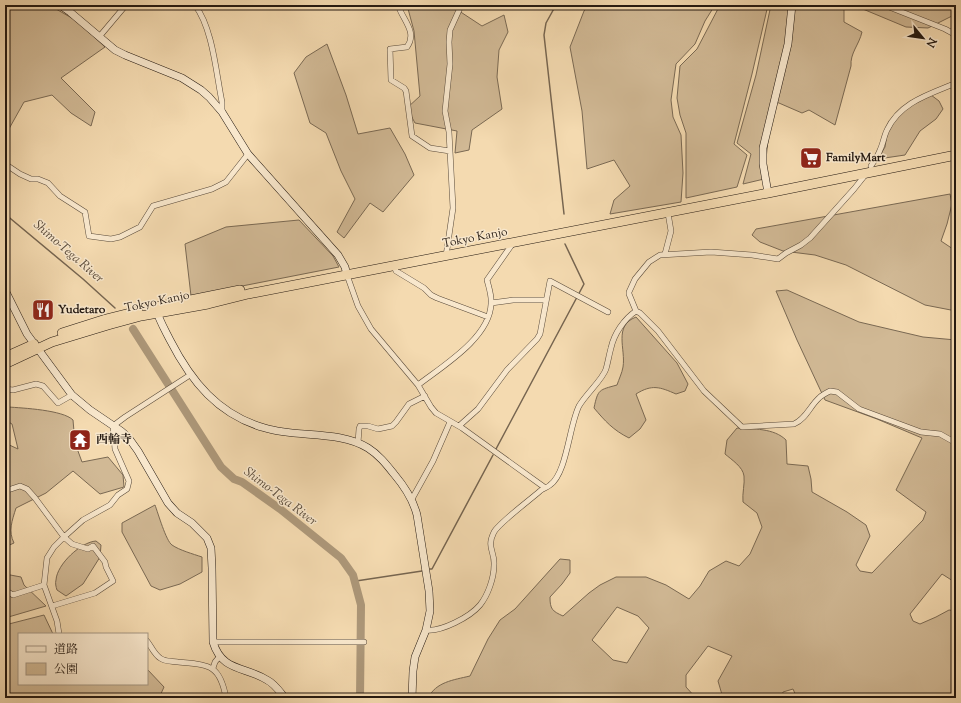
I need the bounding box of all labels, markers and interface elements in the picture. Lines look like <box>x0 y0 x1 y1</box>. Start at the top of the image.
north arrow <box>903 18 943 58</box>
text: N <box>922 34 940 50</box>
supermarket icon: FamilyMart <box>798 145 824 171</box>
place label: FamilyMart <box>825 149 886 167</box>
water label: Shimo-Tega River <box>29 216 107 288</box>
street label: Tokyo Kanjo <box>441 223 510 253</box>
street label: Tokyo Kanjo <box>123 286 192 318</box>
restaurant icon: Yudetaro <box>30 297 56 323</box>
place label: Yudetaro <box>57 301 106 319</box>
temple icon: 西輪寺 <box>67 427 93 453</box>
place label: 西輪寺 <box>96 431 132 449</box>
water label: Shimo-Tega River <box>240 463 321 531</box>
legend <box>18 633 148 685</box>
text: 道路 <box>54 641 78 659</box>
text: 公園 <box>54 661 78 679</box>

